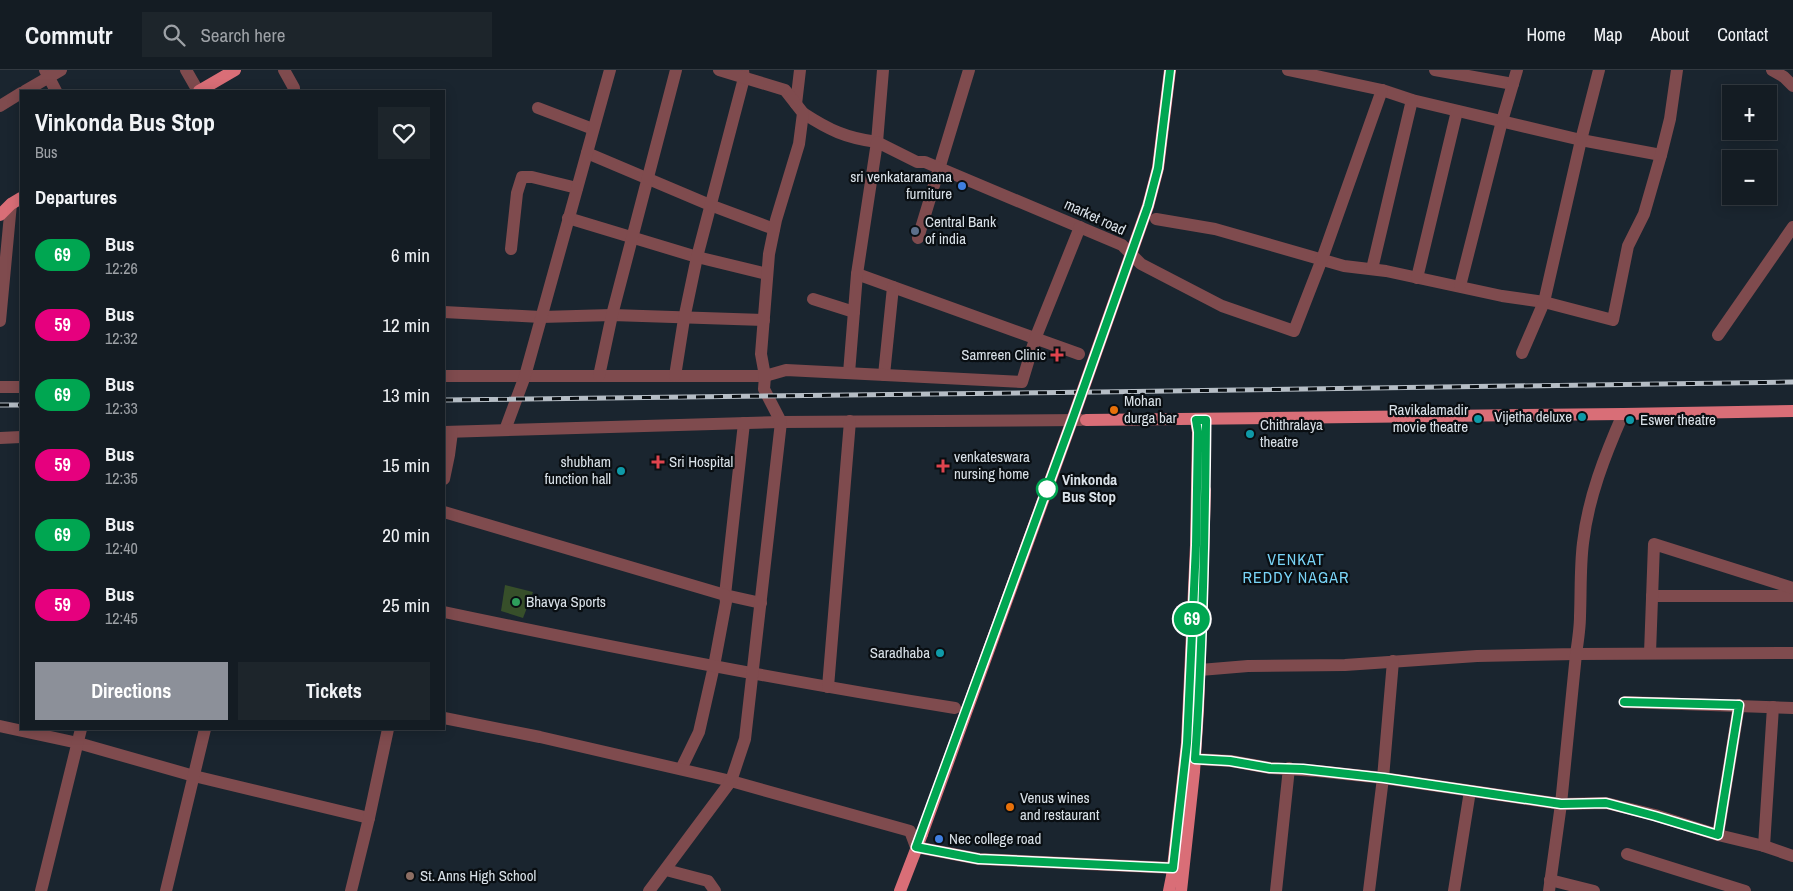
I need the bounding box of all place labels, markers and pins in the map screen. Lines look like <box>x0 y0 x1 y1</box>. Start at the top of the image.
place label: sri venkataramana furniture <box>850 166 952 204</box>
marker: sri venkataramana furniture <box>956 180 968 192</box>
place label: Central Bank of india <box>925 211 997 249</box>
marker: Central Bank of india <box>909 225 921 237</box>
place label: Samreen Clinic <box>961 344 1046 365</box>
marker: Samreen Clinic <box>1050 348 1064 362</box>
place label: Mohan durga bar <box>1124 390 1177 428</box>
place label: Ravikalamadir movie theatre <box>1389 399 1468 437</box>
marker: Mohan durga bar <box>1108 404 1120 416</box>
place label: Vijetha deluxe <box>1494 406 1572 427</box>
place label: Eswer theatre <box>1640 409 1716 430</box>
marker: Vijetha deluxe <box>1576 411 1588 423</box>
marker: Ravikalamadir movie theatre <box>1472 413 1484 425</box>
place label: Chithralaya theatre <box>1260 414 1323 452</box>
marker: Eswer theatre <box>1624 414 1636 426</box>
marker: Chithralaya theatre <box>1244 428 1256 440</box>
place label: venkateswara nursing home <box>954 446 1030 484</box>
place label: shubham function hall <box>545 451 611 489</box>
place label: Sri Hospital <box>669 451 733 472</box>
marker: Sri Hospital <box>651 455 665 469</box>
marker: venkateswara nursing home <box>936 459 950 473</box>
marker: shubham function hall <box>615 465 627 477</box>
place label: Vinkonda Bus Stop <box>1062 469 1117 507</box>
marker: Vinkonda Bus Stop <box>1036 478 1058 500</box>
place label: Bhavya Sports <box>526 591 606 612</box>
marker: Bhavya Sports <box>510 596 522 608</box>
place label: Saradhaba <box>870 642 930 663</box>
marker: Saradhaba <box>934 647 946 659</box>
place label: Venus wines and restaurant <box>1020 787 1100 825</box>
marker: Venus wines and restaurant <box>1004 801 1016 813</box>
place label: Nec college road <box>949 828 1041 849</box>
marker: Nec college road <box>933 833 945 845</box>
place label: St. Anns High School <box>420 865 536 886</box>
marker: St. Anns High School <box>404 870 416 882</box>

